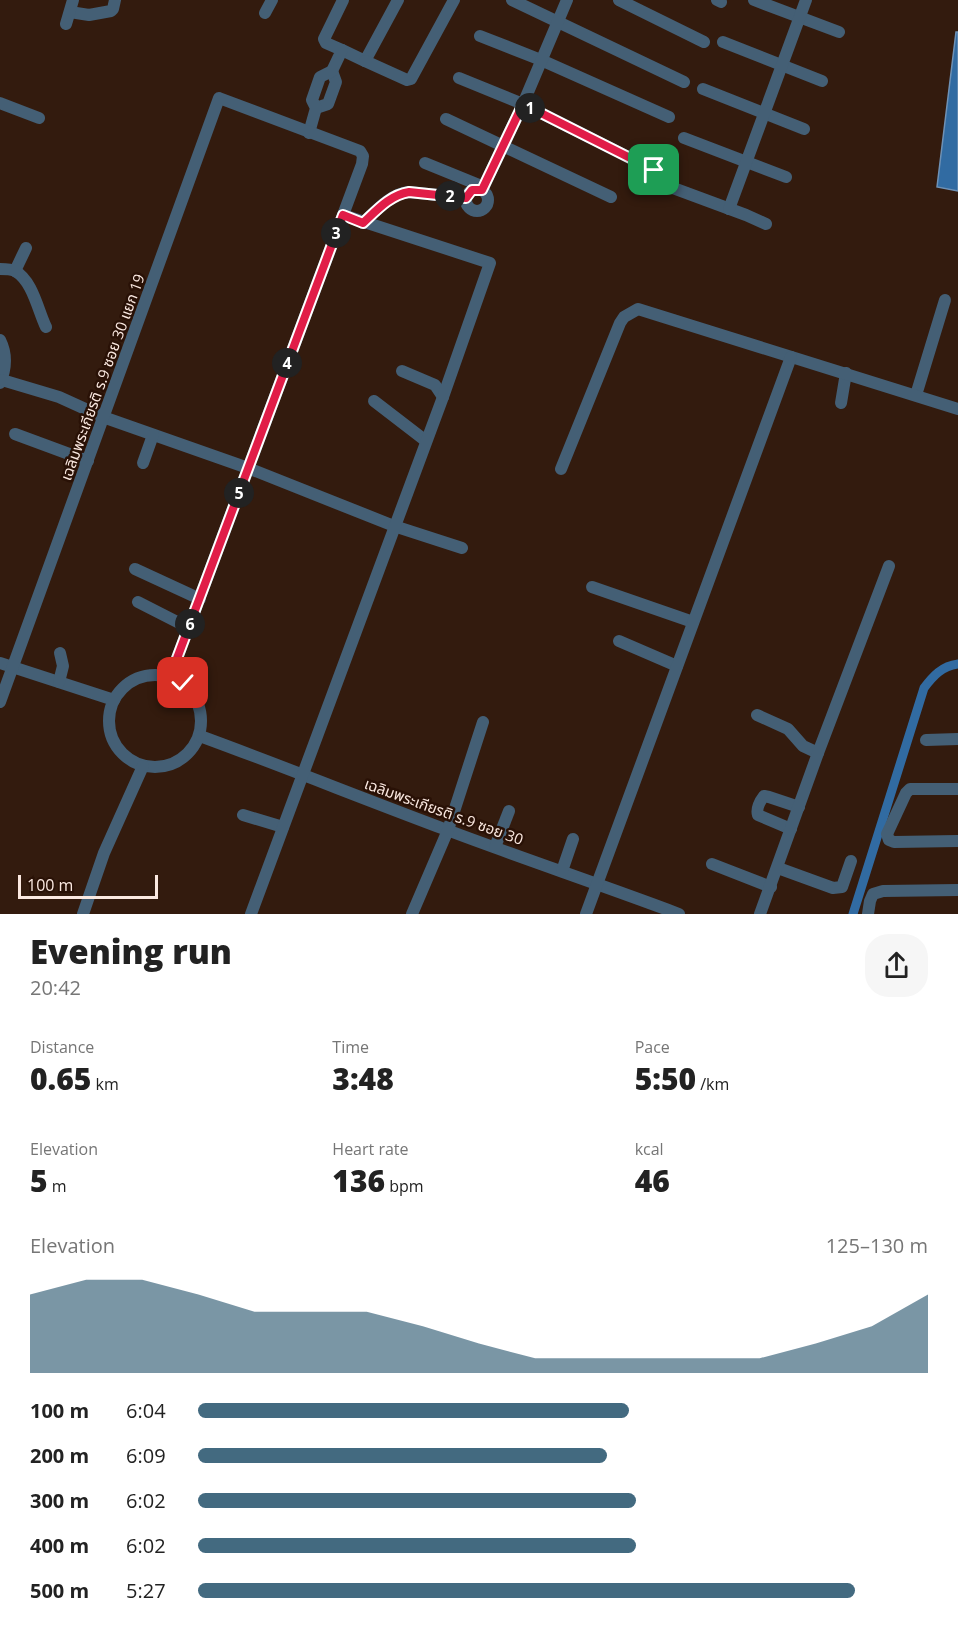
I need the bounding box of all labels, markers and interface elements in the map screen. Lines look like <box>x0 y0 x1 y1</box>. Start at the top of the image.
pin: 1 <box>515 93 545 123</box>
text: 1 <box>525 97 535 119</box>
pin <box>628 144 679 195</box>
icon: arrive <box>637 153 670 186</box>
pin: 2 <box>435 181 465 211</box>
text: 2 <box>445 185 455 207</box>
pin: 3 <box>321 218 351 248</box>
text: 3 <box>331 222 341 244</box>
street label: เฉลิมพระเกียรติ ร.9 ซอย 30 แยก 19 <box>55 271 149 483</box>
pin: 4 <box>272 348 302 378</box>
text: 4 <box>282 352 292 374</box>
pin: 5 <box>224 478 254 508</box>
text: 5 <box>234 482 244 504</box>
pin: 6 <box>175 609 205 639</box>
text: 6 <box>185 613 195 635</box>
pin <box>157 657 208 708</box>
icon: check <box>166 666 199 699</box>
street label: เฉลิมพระเกียรติ ร.9 ซอย 30 <box>362 773 526 849</box>
scale bar <box>18 872 158 899</box>
text: 100 m <box>27 874 73 896</box>
text: Evening run <box>30 929 232 974</box>
button: share <box>865 934 928 997</box>
text: 20:42 <box>30 974 81 1001</box>
text: Distance <box>30 1036 94 1058</box>
text: Time <box>332 1036 369 1058</box>
text: Pace <box>635 1036 670 1058</box>
text: 0.65 <box>30 1058 91 1099</box>
text: 3:48 <box>332 1058 394 1099</box>
text: 5:50 <box>635 1058 696 1099</box>
text: km <box>91 1073 119 1095</box>
text: /km <box>696 1073 729 1095</box>
text: Elevation <box>30 1138 98 1160</box>
text: Heart rate <box>332 1138 409 1160</box>
text: kcal <box>635 1138 664 1160</box>
text: 5 <box>30 1160 48 1201</box>
text: 136 <box>332 1160 385 1201</box>
text: 46 <box>635 1160 670 1201</box>
text: m <box>48 1175 67 1197</box>
text: bpm <box>385 1175 424 1197</box>
text: Elevation <box>30 1232 115 1259</box>
text: 125–130 m <box>826 1232 928 1259</box>
text: 100 m <box>30 1397 89 1424</box>
text: 6:04 <box>126 1397 166 1424</box>
text: 200 m <box>30 1442 89 1469</box>
text: 6:09 <box>126 1442 166 1469</box>
text: 300 m <box>30 1487 89 1514</box>
text: 6:02 <box>126 1487 166 1514</box>
text: 400 m <box>30 1532 89 1559</box>
text: 6:02 <box>126 1532 166 1559</box>
text: 500 m <box>30 1577 89 1604</box>
text: 5:27 <box>126 1577 166 1604</box>

